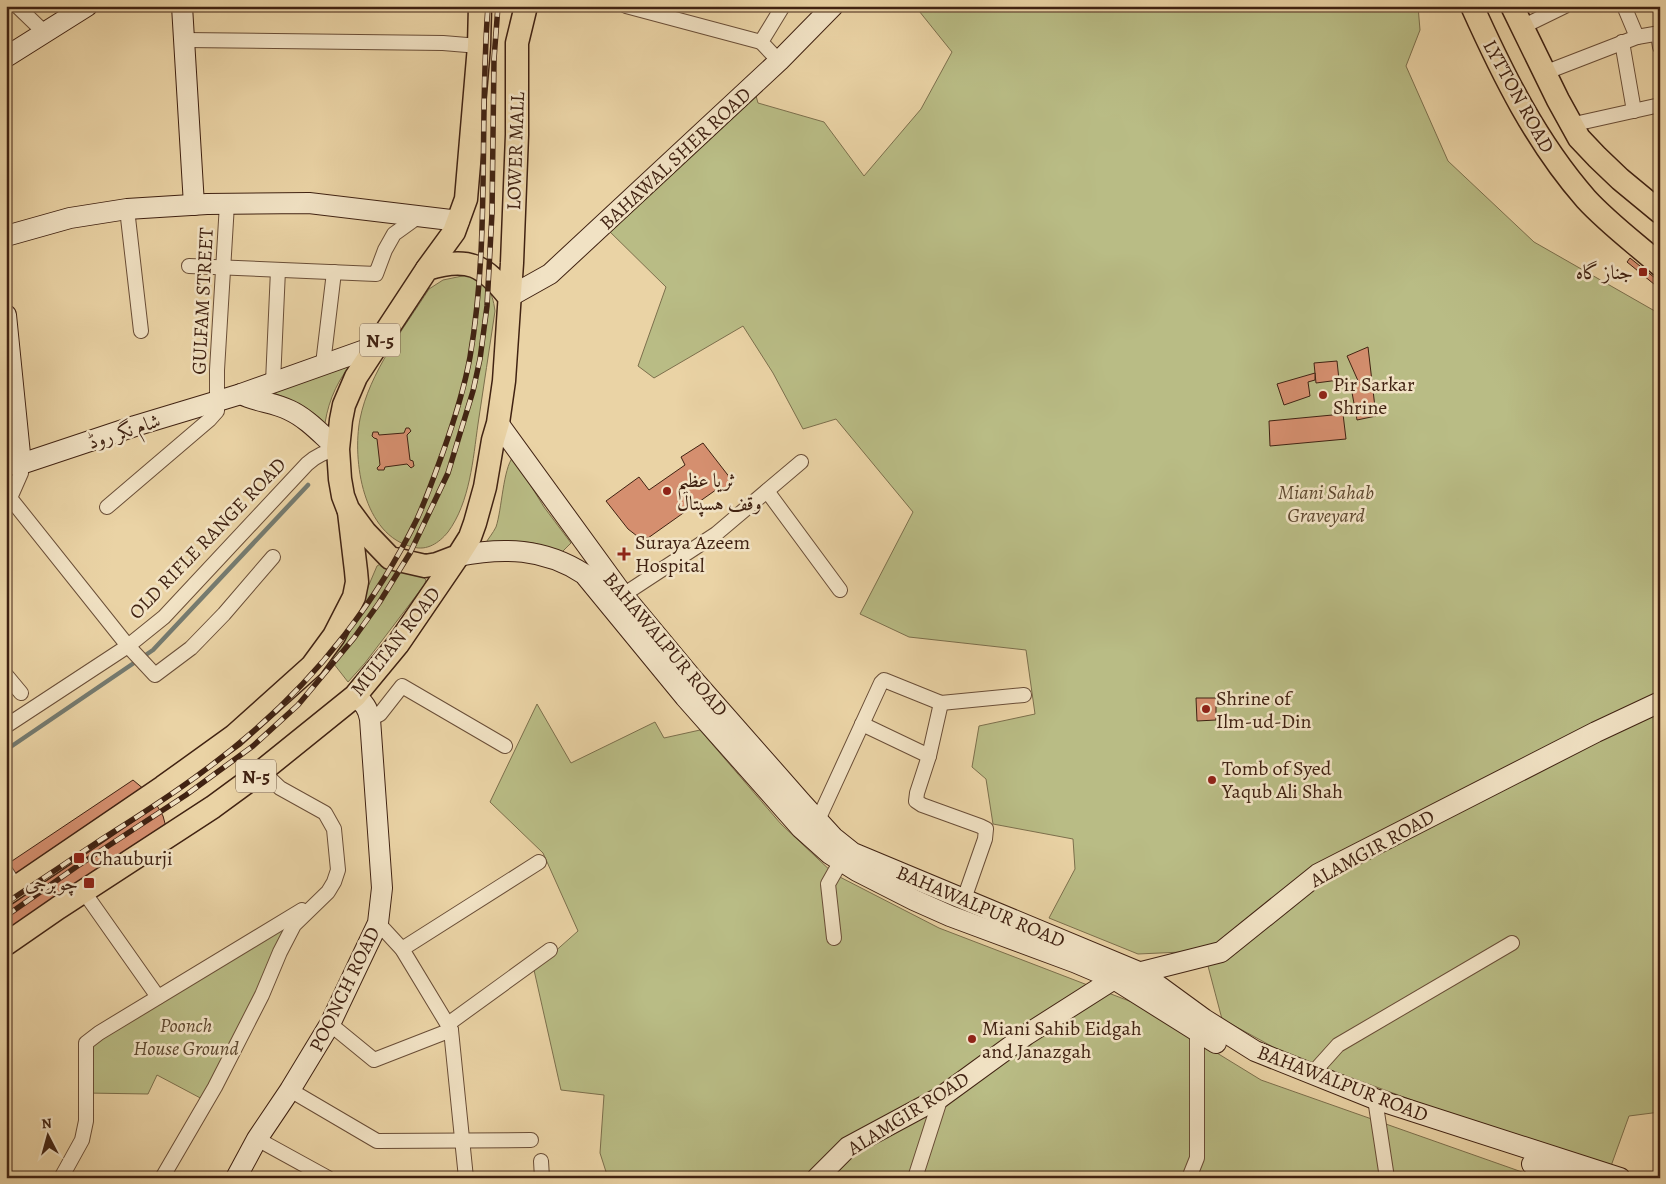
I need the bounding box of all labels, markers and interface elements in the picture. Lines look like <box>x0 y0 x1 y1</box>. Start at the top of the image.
street label: LYTTON ROAD <box>1476 35 1561 158</box>
street label: BAHAWAL SHER ROAD <box>594 81 757 236</box>
street label: LOWER MALL <box>500 90 531 211</box>
street label: GULFAM STREET <box>185 227 220 375</box>
place label: جناز گاہ <box>1576 259 1633 286</box>
marker: جناز گاہ <box>1637 266 1649 278</box>
road number: N-5 <box>360 324 400 356</box>
place label: Pir Sarkar Shrine <box>1333 371 1415 421</box>
marker: Pir Sarkar Shrine <box>1317 389 1329 401</box>
street label: شام نگر روڈ <box>84 407 165 460</box>
street label: OLD RIFLE RANGE ROAD <box>123 451 292 625</box>
place label: ثریا عظیم وقف ہسپتال <box>677 467 762 517</box>
park label: Miani Sahab Graveyard <box>1278 479 1374 529</box>
marker: ثریا عظیم وقف ہسپتال <box>661 485 673 497</box>
place label: Suraya Azeem Hospital <box>635 529 750 579</box>
marker: Suraya Azeem Hospital <box>617 547 631 561</box>
street label: BAHAWALPUR ROAD <box>597 566 734 722</box>
street label: MULTAN ROAD <box>344 581 447 702</box>
place label: Shrine of Ilm-ud-Din <box>1216 685 1312 735</box>
marker: Shrine of Ilm-ud-Din <box>1200 703 1212 715</box>
place label: Tomb of Syed Yaqub Ali Shah <box>1221 755 1343 805</box>
road number: N-5 <box>236 759 276 792</box>
marker: Tomb of Syed Yaqub Ali Shah <box>1206 774 1218 786</box>
street label: ALAMGIR ROAD <box>1304 803 1440 894</box>
place label: Chauburji <box>90 845 173 872</box>
marker: Chauburji <box>72 851 86 865</box>
street label: BAHAWALPUR ROAD <box>892 859 1069 954</box>
place label: چوبرجی <box>25 870 78 897</box>
marker: چوبرجی <box>82 876 96 890</box>
street label: POONCH ROAD <box>302 922 386 1056</box>
park label: Poonch House Ground <box>133 1012 239 1062</box>
place label: Miani Sahib Eidgah and Janazgah <box>982 1015 1142 1065</box>
marker: Miani Sahib Eidgah and Janazgah <box>966 1033 978 1045</box>
street label: BAHAWALPUR ROAD <box>1254 1038 1432 1128</box>
street label: ALAMGIR ROAD <box>841 1065 974 1162</box>
north arrow <box>22 1112 72 1162</box>
text: N <box>41 1114 53 1134</box>

